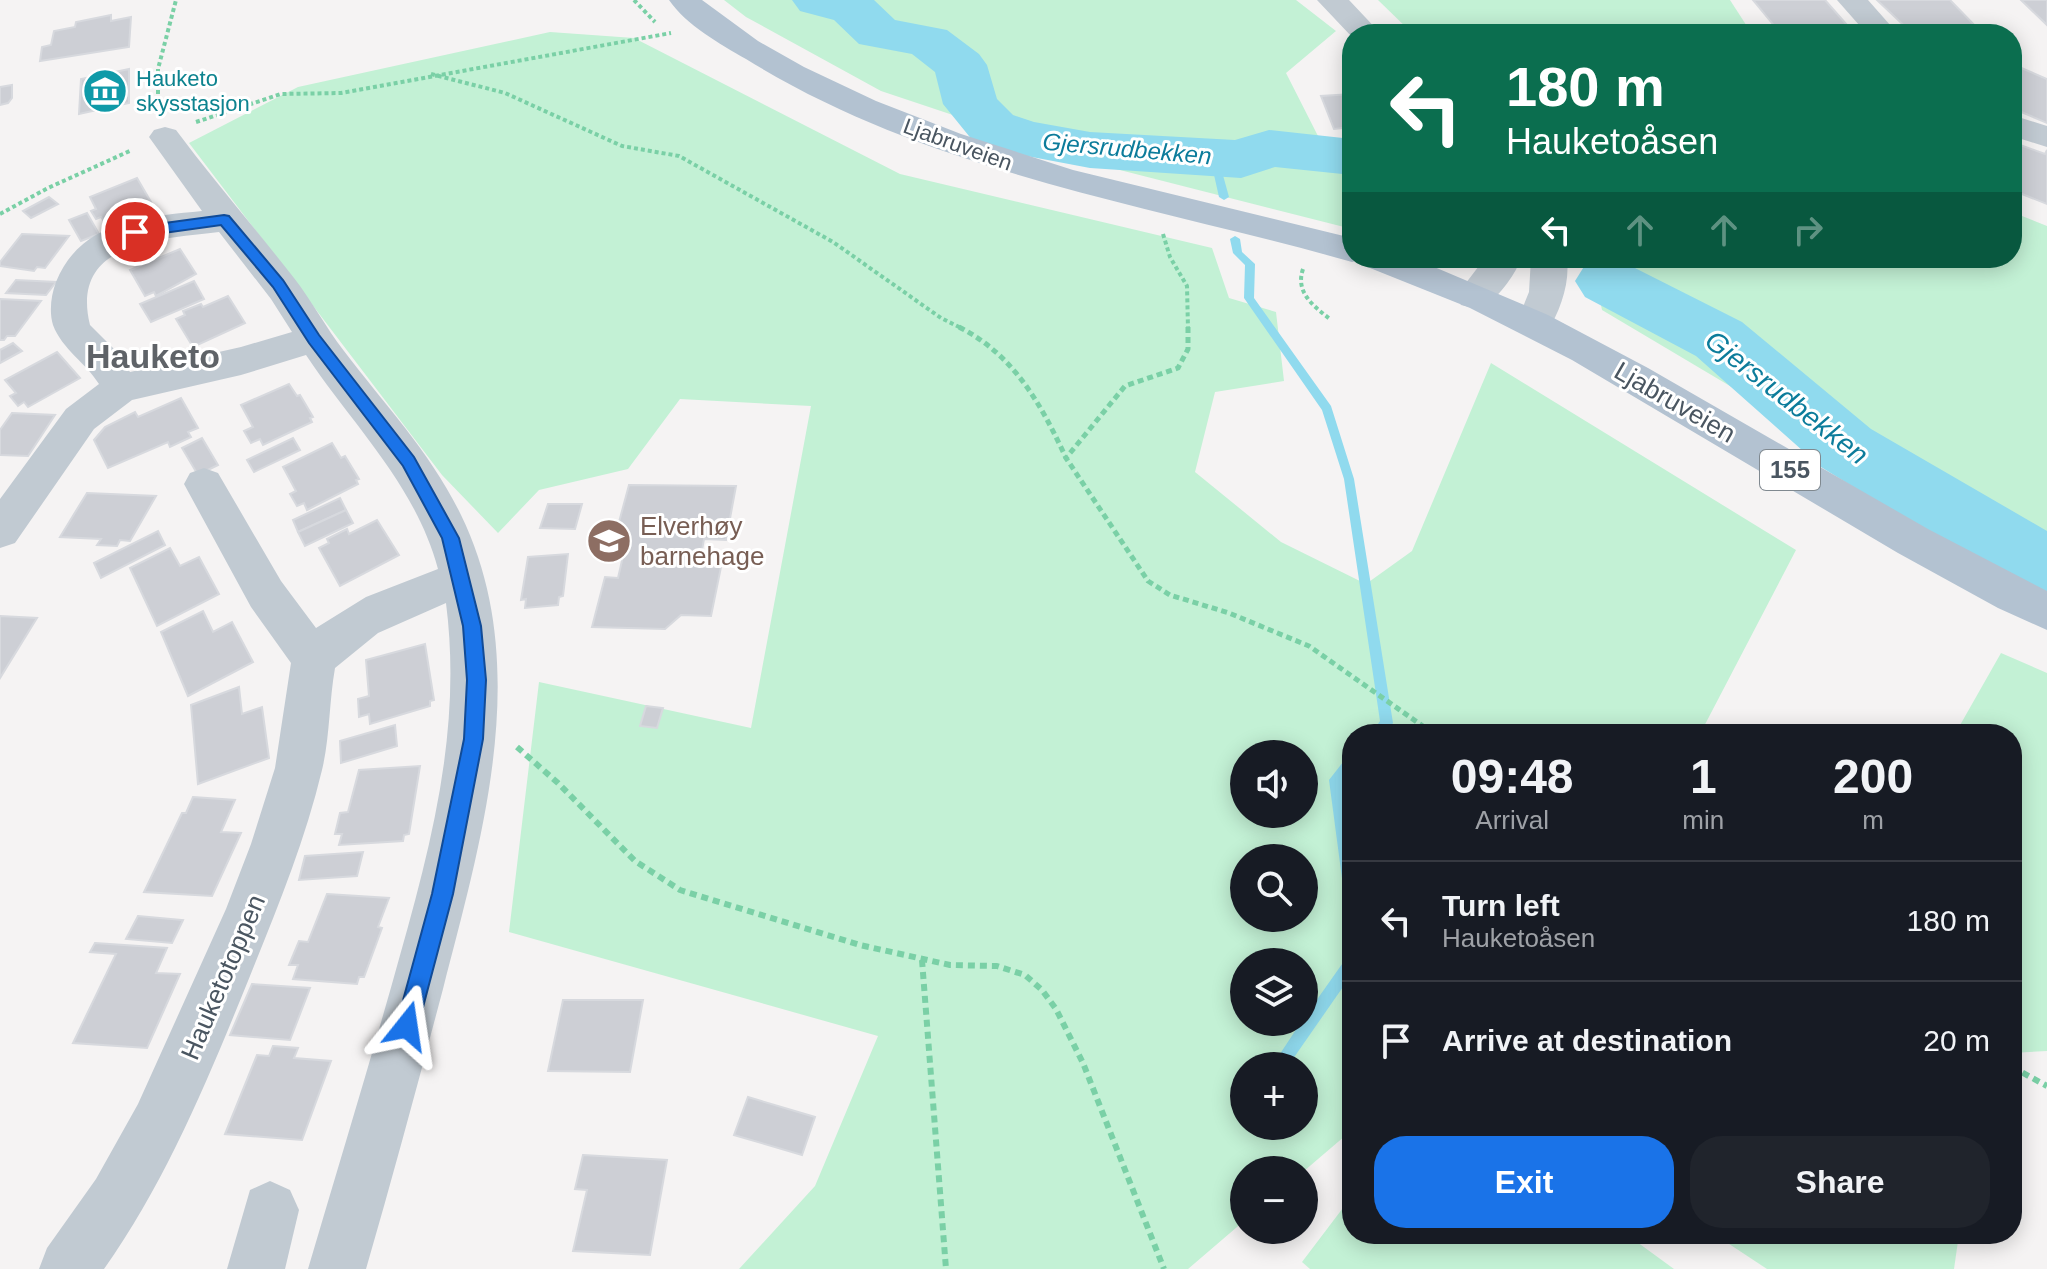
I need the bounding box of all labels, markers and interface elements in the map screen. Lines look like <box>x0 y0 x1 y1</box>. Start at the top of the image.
text: 180 m <box>1506 55 1665 118</box>
icon: left <box>1374 56 1478 160</box>
place label: Hauketo skysstasjon <box>136 66 250 116</box>
museum icon: Hauketo skysstasjon <box>81 67 129 115</box>
street label: Ljabruveien <box>900 113 1016 176</box>
text: Hauketoåsen <box>1506 121 1718 162</box>
water label: Gjersrudbekken <box>1041 128 1213 169</box>
pin <box>101 198 169 266</box>
icon: left <box>1534 208 1578 252</box>
icon: ahead <box>1618 208 1662 252</box>
icon: ahead <box>1702 208 1746 252</box>
icon: right <box>1786 208 1830 252</box>
icon: arrive <box>113 210 157 254</box>
water label: Gjersrudbekken <box>1699 324 1874 470</box>
district label: Hauketo <box>86 337 220 375</box>
street label: Ljabruveien <box>1609 355 1741 449</box>
road number: 155 <box>1760 450 1820 490</box>
place label: Elverhøy barnehage <box>640 511 764 571</box>
school or university icon: Elverhøy barnehage <box>585 517 633 565</box>
map controls <box>1230 740 1318 1244</box>
button: sound <box>1230 740 1318 828</box>
text: 09:48 <box>1451 750 1574 803</box>
text: 1 <box>1690 750 1717 803</box>
text: 200 <box>1833 750 1913 803</box>
text: Arrival <box>1475 805 1549 835</box>
text: min <box>1682 805 1724 835</box>
text: m <box>1862 805 1884 835</box>
button: search <box>1230 844 1318 932</box>
text: Turn left <box>1442 889 1560 922</box>
street label: Hauketotoppen <box>175 890 271 1064</box>
icon: left <box>1374 899 1418 943</box>
text: 180 m <box>1907 904 1990 937</box>
text: Hauketoåsen <box>1442 923 1595 953</box>
button: layers <box>1230 948 1318 1036</box>
position arrow <box>365 984 449 1068</box>
icon: arrive <box>1374 1019 1418 1063</box>
text: Arrive at destination <box>1442 1024 1732 1057</box>
text: 20 m <box>1923 1024 1990 1057</box>
button: + <box>1230 1052 1318 1140</box>
button: Exit <box>1374 1136 1674 1228</box>
button: Share <box>1690 1136 1990 1228</box>
button: − <box>1230 1156 1318 1244</box>

